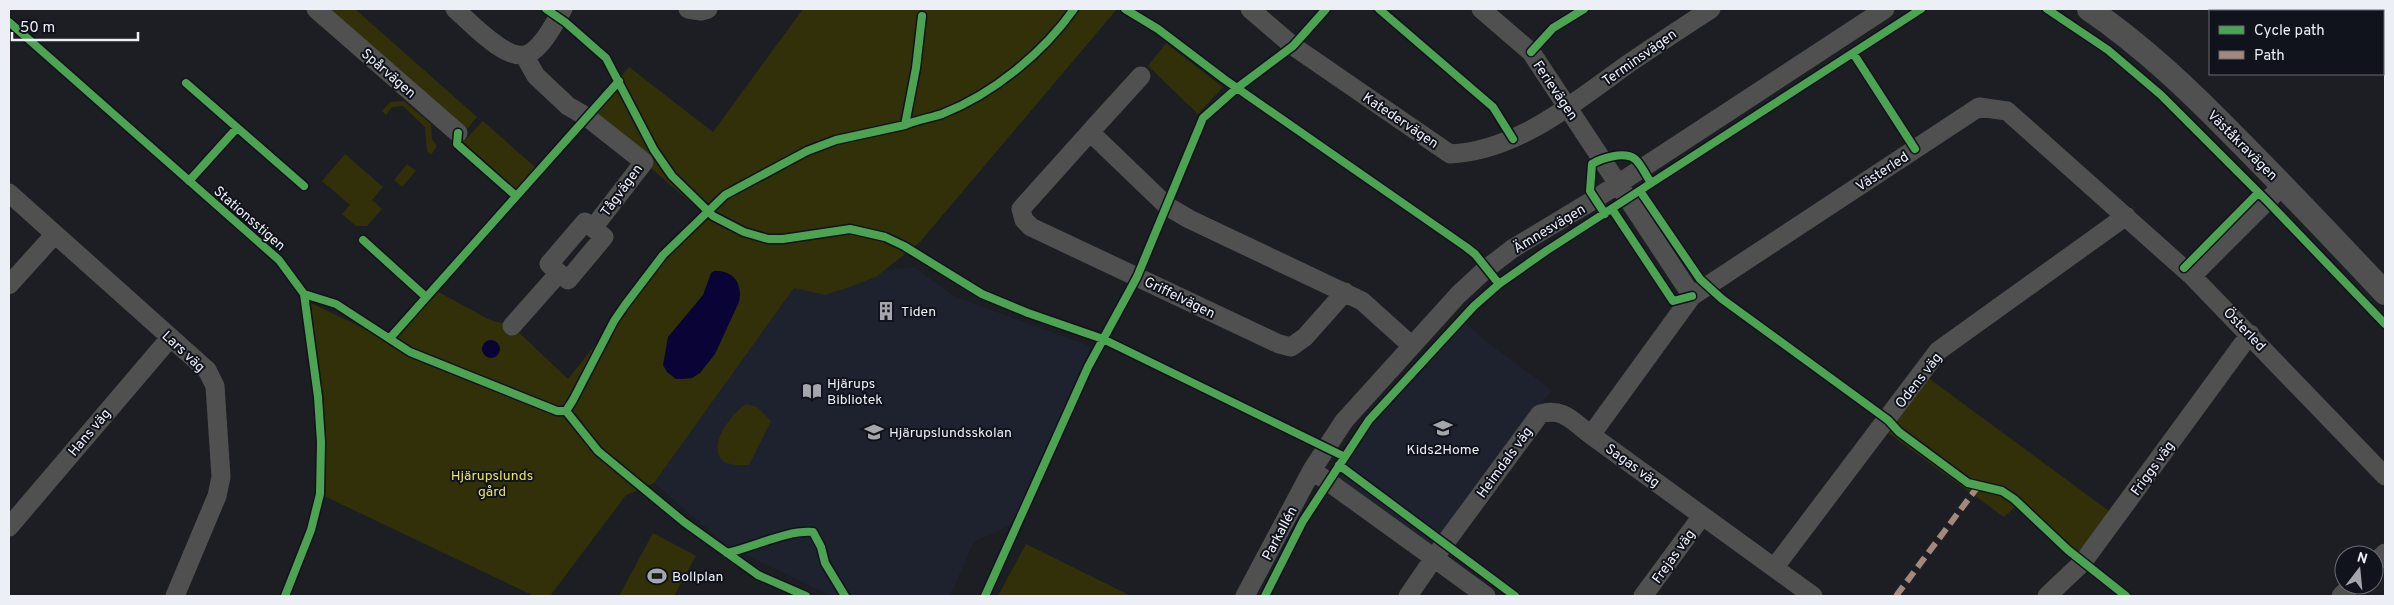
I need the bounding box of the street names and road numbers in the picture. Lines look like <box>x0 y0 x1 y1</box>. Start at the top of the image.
street label: Terminsvägen <box>1599 26 1680 90</box>
street label: Spårvägen <box>357 46 419 102</box>
street label: Ferievägen <box>1529 58 1581 124</box>
street label: Katedervägen <box>1359 90 1441 153</box>
street label: Väståkravägen <box>2203 107 2281 185</box>
street label: Västerled <box>1853 149 1912 196</box>
street label: Tågvägen <box>598 161 647 220</box>
street label: Stationsstigen <box>210 183 288 255</box>
street label: Ämnesvägen <box>1510 200 1589 257</box>
street label: Griffelvägen <box>1141 274 1218 323</box>
street label: Österled <box>2219 304 2269 355</box>
street label: Lars väg <box>158 328 208 376</box>
street label: Odens väg <box>1892 350 1946 412</box>
street label: Hans väg <box>65 406 115 460</box>
street label: Heimdals väg <box>1474 424 1537 502</box>
street label: Friggs väg <box>2128 438 2179 500</box>
street label: Sagas väg <box>1602 441 1663 492</box>
street label: Parkallén <box>1259 504 1302 564</box>
street label: Frejas väg <box>1649 527 1699 587</box>

